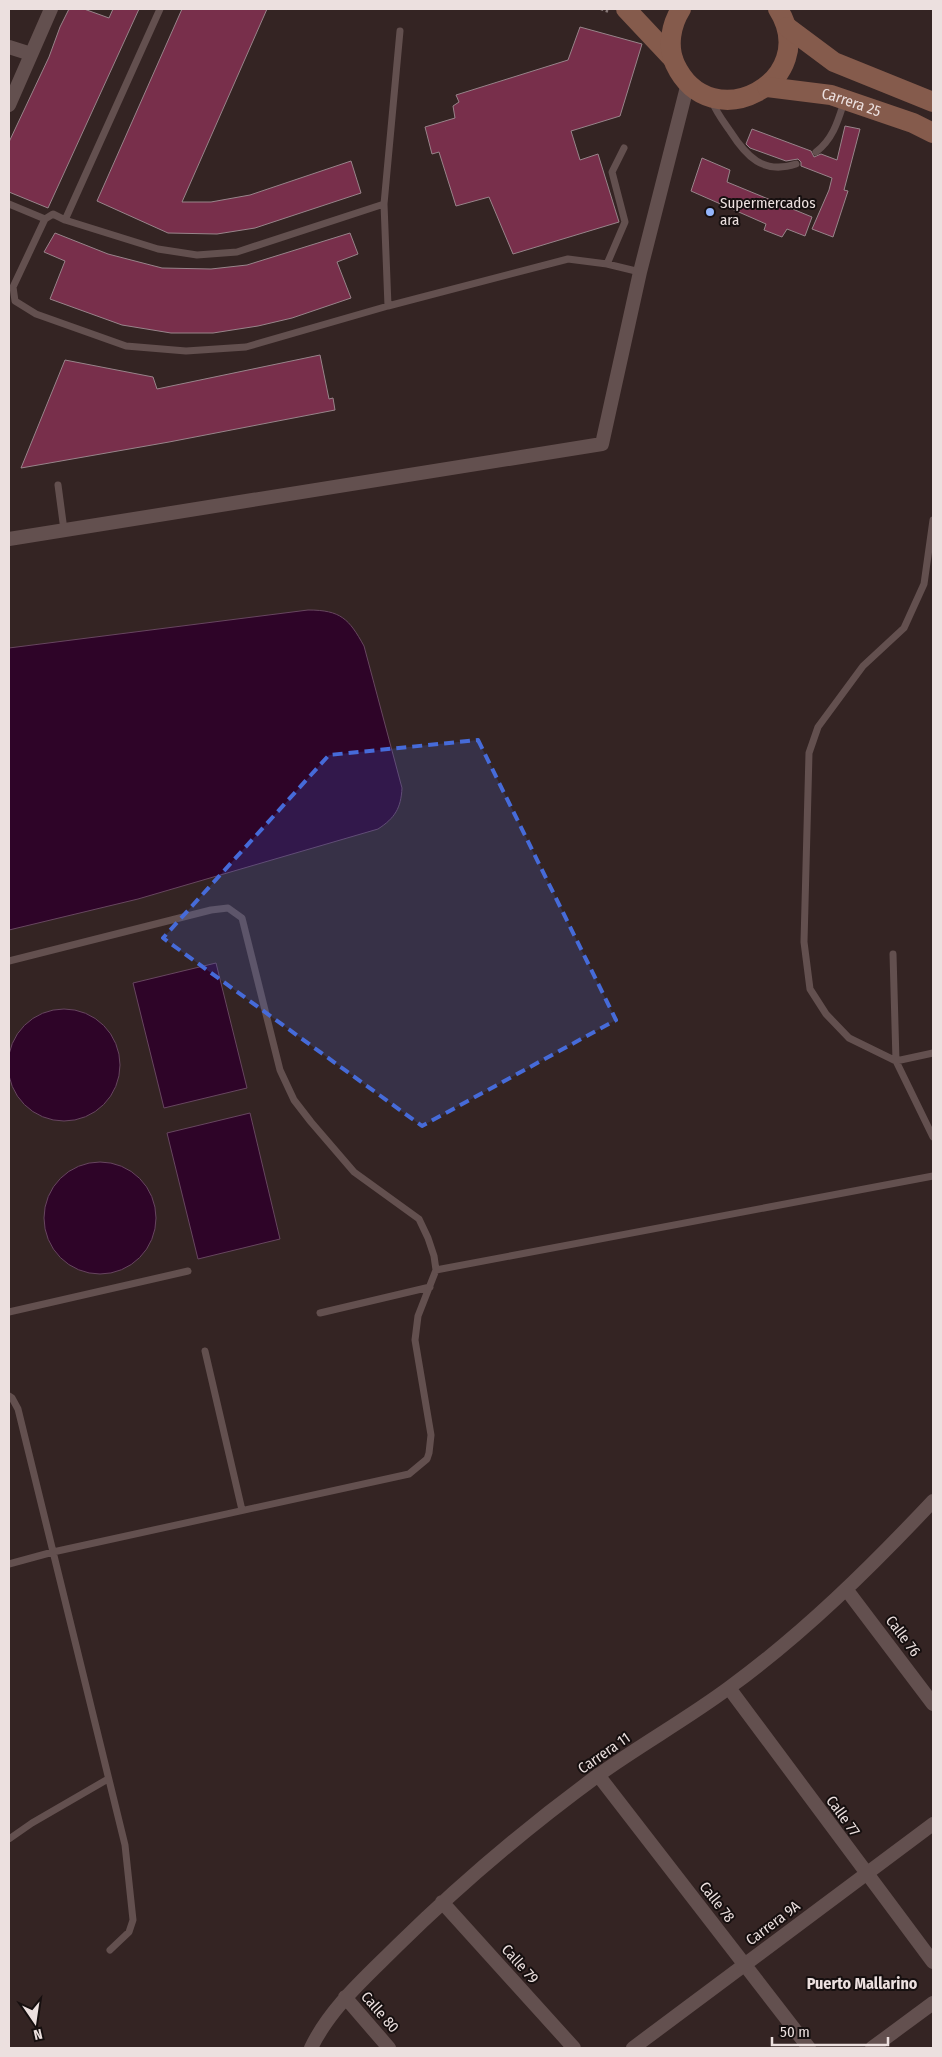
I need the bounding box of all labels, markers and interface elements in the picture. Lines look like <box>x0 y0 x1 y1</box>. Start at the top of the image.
street label: Carrera 25 <box>821 85 883 120</box>
place label: Supermercados ara <box>720 194 816 229</box>
marker: Supermercados ara <box>704 206 716 218</box>
street label: Calle 76 <box>882 1612 924 1660</box>
street label: Carrera 11 <box>575 1729 633 1777</box>
street label: Calle 77 <box>822 1792 864 1840</box>
street label: Calle 78 <box>696 1878 738 1926</box>
street label: Carrera 9A <box>742 1897 804 1949</box>
street label: Calle 79 <box>498 1941 542 1987</box>
district label: Puerto Mallarino <box>807 1974 918 1993</box>
street label: Calle 80 <box>357 1988 403 2036</box>
north arrow <box>10 1997 60 2047</box>
scale bar <box>772 2014 888 2046</box>
text: 50 m <box>780 2023 810 2041</box>
text: N <box>32 2025 44 2043</box>

